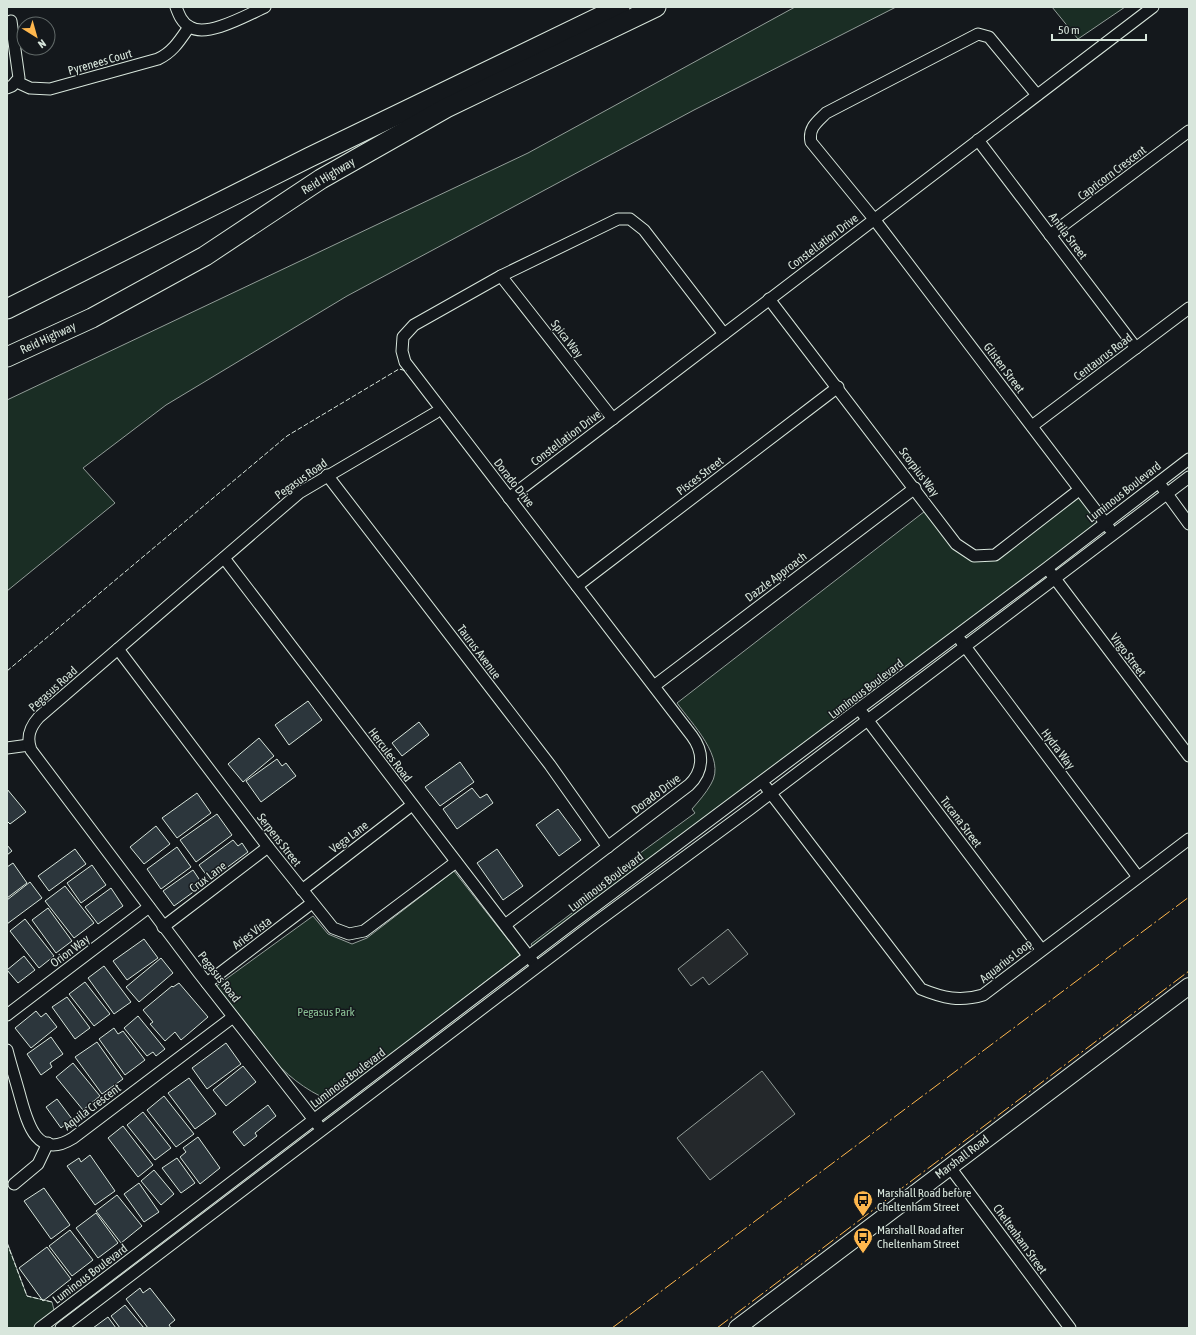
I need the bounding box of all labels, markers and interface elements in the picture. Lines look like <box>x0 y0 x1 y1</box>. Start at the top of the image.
north arrow <box>16 16 56 56</box>
scale bar <box>1052 16 1146 42</box>
text: 50 m <box>1058 23 1080 37</box>
text: N <box>36 37 48 51</box>
street label: Pyrenees Court <box>66 46 134 78</box>
street label: Capricorn Crescent <box>1075 142 1149 203</box>
street label: Reid Highway <box>299 155 357 197</box>
street label: Antila Street <box>1046 210 1090 262</box>
street label: Constellation Drive <box>785 211 861 273</box>
street label: Spica Way <box>548 317 586 361</box>
street label: Reid Highway <box>18 319 78 357</box>
street label: Centaurus Road <box>1071 330 1135 384</box>
street label: Glisten Street <box>981 340 1028 396</box>
street label: Constellation Drive <box>528 407 604 469</box>
street label: Scorpius Way <box>896 445 942 499</box>
street label: Pisces Street <box>674 454 727 498</box>
street label: Pegasus Road <box>272 456 330 502</box>
street label: Dorado Drive <box>491 456 537 510</box>
street label: Luminous Boulevard <box>1084 459 1164 525</box>
street label: Dazzle Approach <box>742 549 810 605</box>
street label: Taurus Avenue <box>454 622 504 682</box>
street label: Virgo Street <box>1107 631 1149 680</box>
street label: Luminous Boulevard <box>826 656 906 722</box>
street label: Pegasus Road <box>26 664 80 714</box>
street label: Hercules Road <box>365 725 415 785</box>
street label: Hydra Way <box>1038 726 1078 772</box>
street label: Dorado Drive <box>629 771 683 817</box>
street label: Tucana Street <box>937 794 985 851</box>
street label: Serpens Street <box>254 811 304 870</box>
street label: Vega Lane <box>327 818 371 856</box>
street label: Luminous Boulevard <box>566 849 646 915</box>
street label: Crux Lane <box>187 859 229 895</box>
street label: Aries Vista <box>230 914 274 952</box>
street label: Orion Way <box>48 932 92 970</box>
street label: Aquarius Loop <box>977 936 1035 986</box>
street label: Pegasus Road <box>195 949 243 1005</box>
park label: Pegasus Park <box>297 1005 356 1019</box>
street label: Luminous Boulevard <box>308 1045 388 1111</box>
street label: Aquila Crescent <box>61 1081 124 1133</box>
street label: Marshall Road <box>932 1132 992 1182</box>
place label: Marshall Road before Cheltenham Street <box>877 1186 971 1214</box>
bus stop icon: Marshall Road before Cheltenham Street <box>852 1189 874 1217</box>
street label: Cheltenham Street <box>990 1202 1050 1277</box>
place label: Marshall Road after Cheltenham Street <box>877 1223 964 1251</box>
bus stop icon: Marshall Road after Cheltenham Street <box>852 1226 874 1254</box>
street label: Luminous Boulevard <box>50 1241 130 1307</box>

